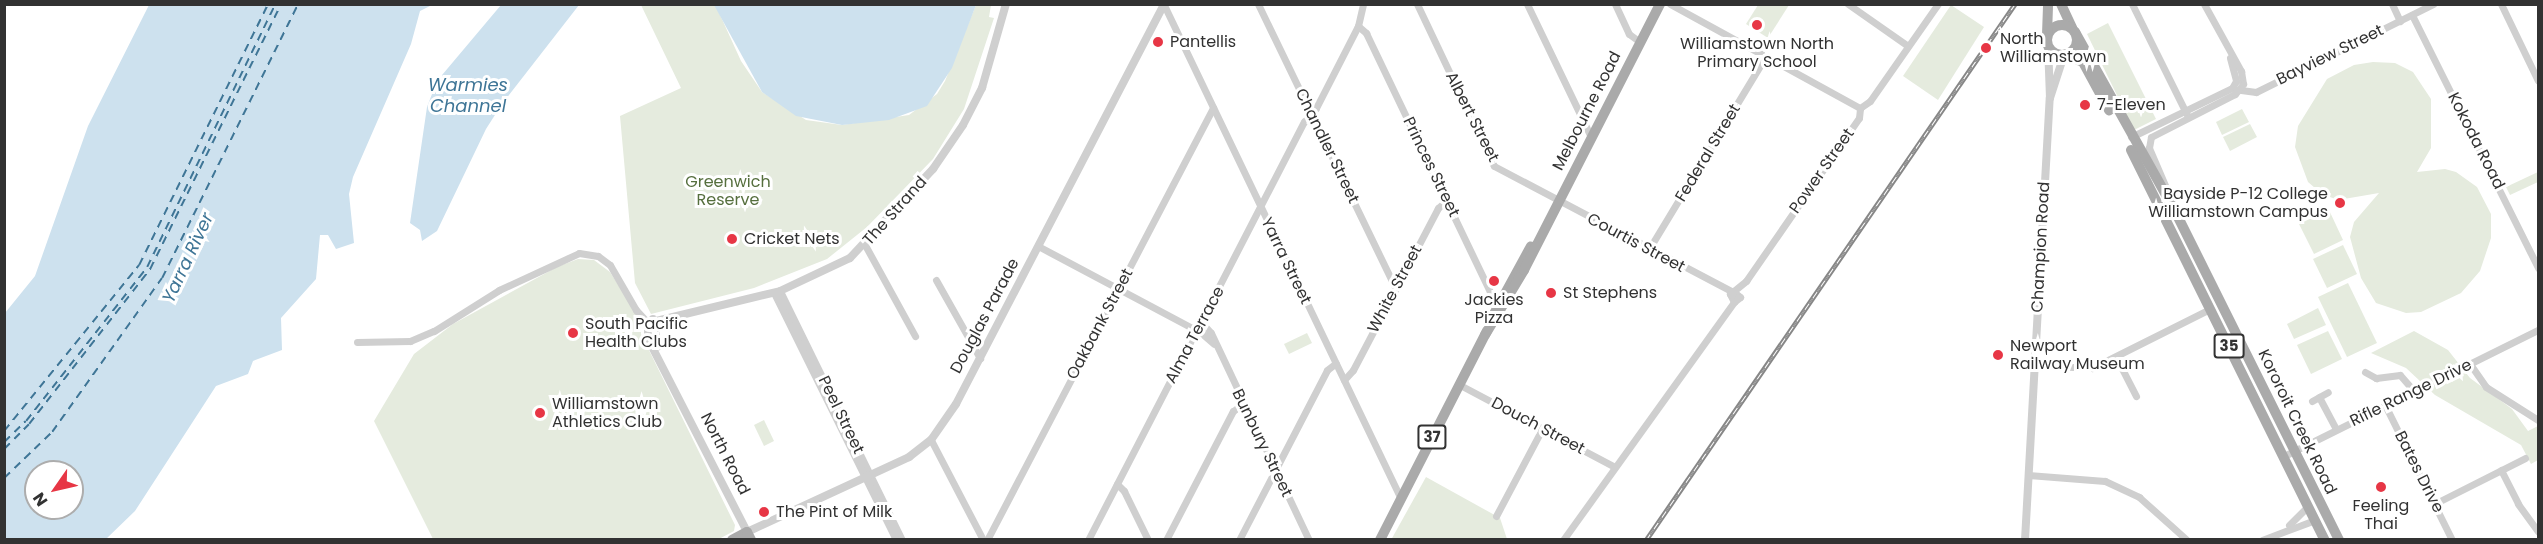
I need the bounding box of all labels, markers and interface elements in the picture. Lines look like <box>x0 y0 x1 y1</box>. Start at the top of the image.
marker: Williamstown North Primary School <box>1750 18 1764 32</box>
street label: Bayview Street <box>2273 21 2387 89</box>
place label: North Williamstown <box>2000 29 2106 67</box>
place label: Pantellis <box>1170 32 1236 52</box>
place label: Williamstown North Primary School <box>1680 34 1834 72</box>
marker: Pantellis <box>1151 35 1165 49</box>
marker: North Williamstown <box>1977 39 1995 57</box>
street label: Melbourne Road <box>1549 48 1625 174</box>
street label: Albert Street <box>1441 69 1503 165</box>
water label: Warmies Channel <box>428 75 508 118</box>
street label: Chandler Street <box>1291 85 1363 207</box>
street label: Kokoda Road <box>2443 90 2509 192</box>
place label: 7-Eleven <box>2097 95 2166 115</box>
marker: 7-Eleven <box>2078 98 2092 112</box>
street label: Federal Street <box>1671 101 1745 205</box>
street label: Princes Street <box>1399 114 1463 220</box>
street label: Power Street <box>1786 125 1858 217</box>
park label: Greenwich Reserve <box>685 172 771 210</box>
street label: The Strand <box>859 173 931 249</box>
street label: Champion Road <box>2028 181 2054 313</box>
place label: Bayside P-12 College Williamstown Campus <box>2148 184 2328 222</box>
marker: Bayside P-12 College Williamstown Campus <box>2333 196 2347 210</box>
water label: Yarra River <box>158 209 218 307</box>
street label: Courtis Street <box>1584 209 1688 277</box>
street label: Yarra Street <box>1257 215 1315 307</box>
place label: Cricket Nets <box>744 229 840 249</box>
marker: Cricket Nets <box>725 232 739 246</box>
street label: White Street <box>1364 242 1426 336</box>
street label: Douglas Parade <box>947 255 1023 377</box>
street label: Oakbank Street <box>1063 265 1137 383</box>
marker: Jackies Pizza <box>1487 274 1501 288</box>
street label: Alma Terrace <box>1161 283 1229 387</box>
place label: St Stephens <box>1563 283 1657 303</box>
marker: St Stephens <box>1544 286 1558 300</box>
place label: Jackies Pizza <box>1464 290 1524 328</box>
place label: South Pacific Health Clubs <box>585 314 688 352</box>
marker: South Pacific Health Clubs <box>566 326 580 340</box>
road number: 35 <box>2212 334 2246 358</box>
place label: Newport Railway Museum <box>2010 336 2145 374</box>
street label: Kororoit Creek Road <box>2254 347 2340 497</box>
marker: Newport Railway Museum <box>1991 348 2005 362</box>
street label: Rifle Range Drive <box>2347 355 2475 431</box>
street label: Peel Street <box>814 373 868 457</box>
street label: Bunbury Street <box>1228 386 1296 500</box>
street label: Douch Street <box>1488 393 1588 459</box>
place label: Williamstown Athletics Club <box>552 394 662 432</box>
marker: Williamstown Athletics Club <box>533 406 547 420</box>
street label: North Road <box>696 410 754 498</box>
road number: 37 <box>1417 425 1447 449</box>
street label: Bates Drive <box>2390 428 2448 516</box>
north arrow <box>24 460 84 520</box>
marker: Feeling Thai <box>2374 480 2388 494</box>
text: N <box>27 488 53 511</box>
place label: Feeling Thai <box>2353 496 2409 534</box>
place label: The Pint of Milk <box>776 502 892 522</box>
marker: The Pint of Milk <box>757 505 771 519</box>

